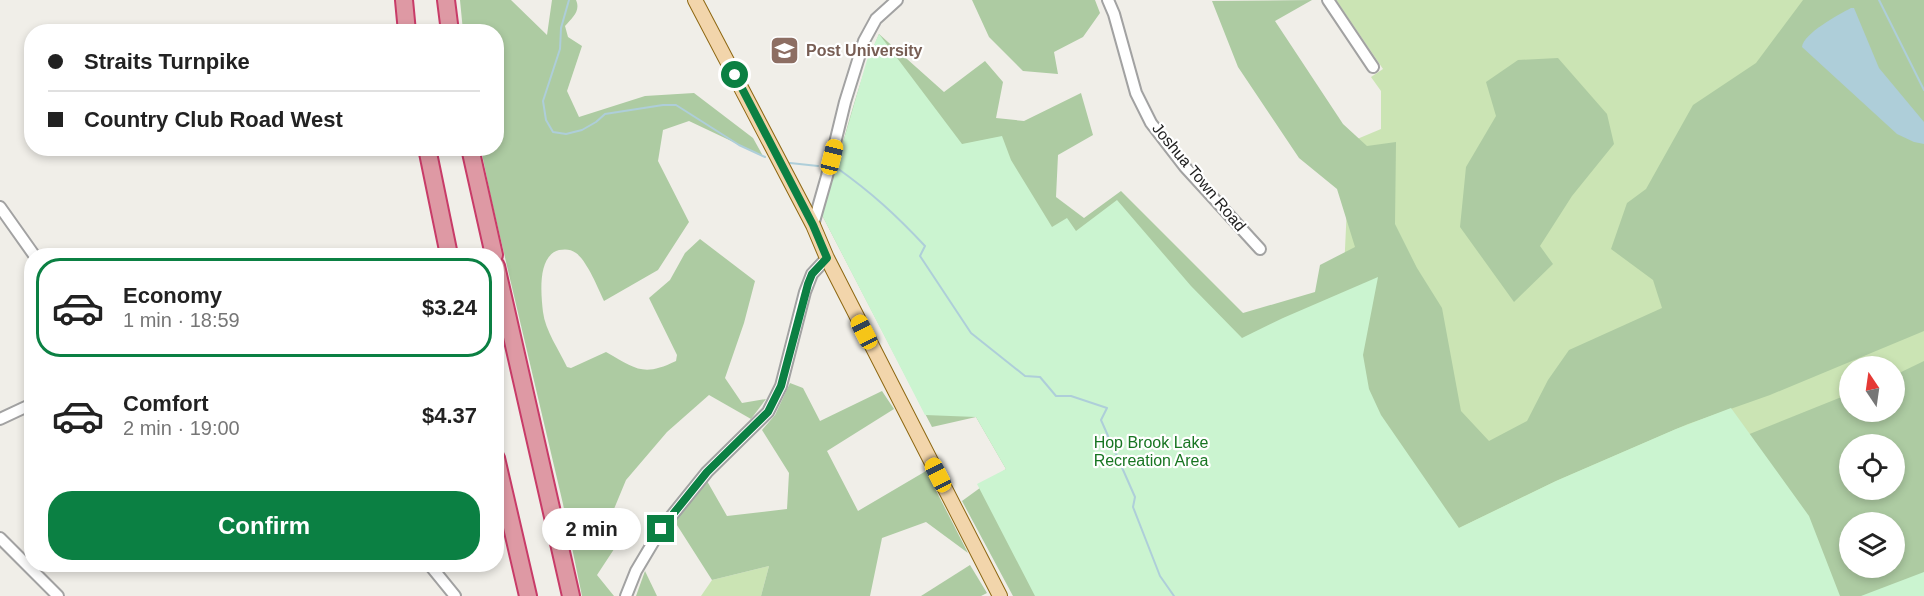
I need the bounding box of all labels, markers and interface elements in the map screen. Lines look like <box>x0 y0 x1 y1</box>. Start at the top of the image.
school or university icon: Post University <box>769 34 801 66</box>
place label: Post University <box>806 42 923 59</box>
text: Straits Turnpike <box>84 49 250 74</box>
route start <box>721 61 748 88</box>
text: Country Club Road West <box>84 107 343 132</box>
street label: Joshua Town Road <box>1149 120 1249 234</box>
car <box>819 137 845 177</box>
icon: car <box>51 281 105 335</box>
text: Economy <box>123 283 222 308</box>
text: $3.24 <box>422 295 477 320</box>
text: 1 min · 18:59 <box>123 309 240 331</box>
car <box>848 312 880 352</box>
north arrow <box>1839 356 1905 422</box>
map controls <box>1839 356 1905 578</box>
icon: car <box>51 389 105 443</box>
text: Comfort <box>123 391 209 416</box>
text: $4.37 <box>422 403 477 428</box>
text: 2 min · 19:00 <box>123 417 240 439</box>
park label: Hop Brook Lake Recreation Area <box>1094 434 1208 469</box>
button: locate <box>1839 434 1905 500</box>
car <box>922 455 954 495</box>
button: Confirm <box>48 491 480 560</box>
callout: 2 min <box>541 508 640 550</box>
button: layers <box>1839 512 1905 578</box>
route end <box>647 515 674 542</box>
text: 2 min <box>565 518 618 540</box>

